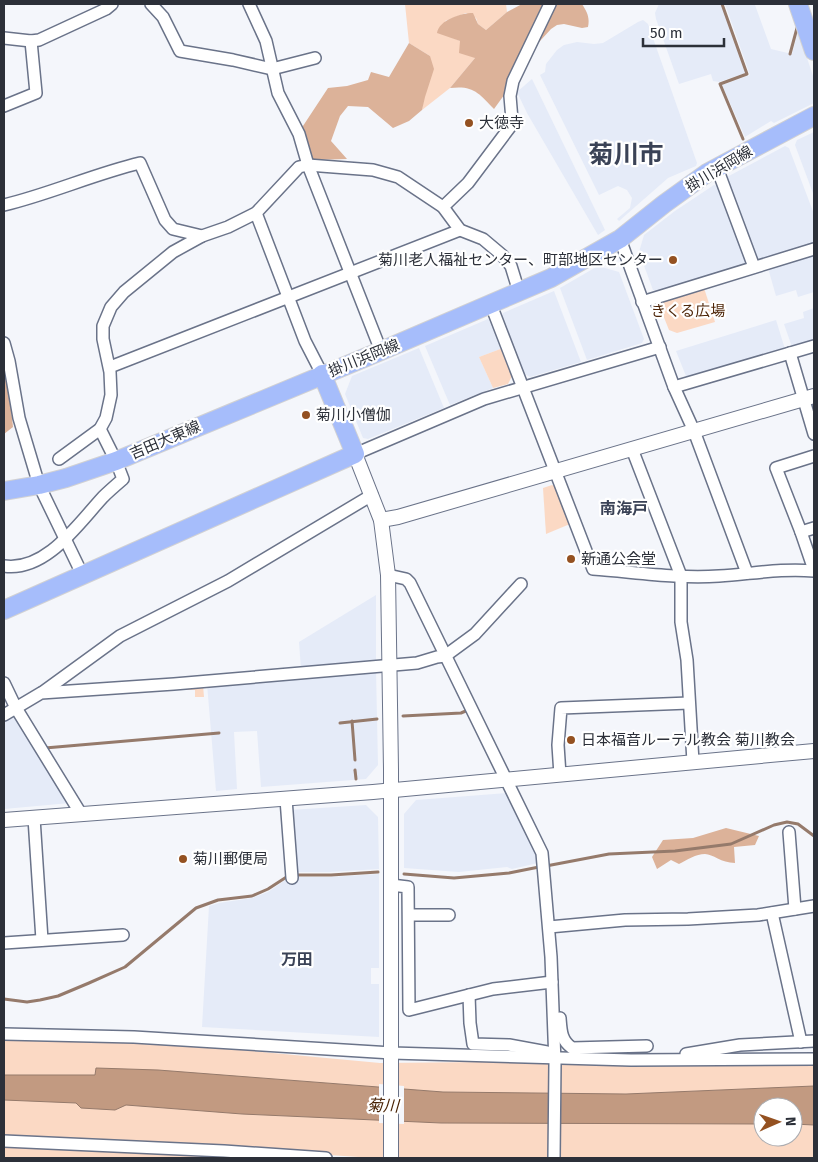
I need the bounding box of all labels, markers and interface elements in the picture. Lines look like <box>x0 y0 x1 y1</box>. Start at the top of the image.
scale bar <box>643 15 724 47</box>
text: 50 m <box>650 24 683 42</box>
place label: 大徳寺 <box>479 114 524 132</box>
marker: 大徳寺 <box>463 117 475 129</box>
district label: 菊川市 <box>588 140 664 170</box>
street label: 掛川浜岡線 <box>682 142 756 196</box>
place label: 菊川老人福祉センター、町部地区センター <box>378 251 663 269</box>
marker: 菊川老人福祉センター、町部地区センター <box>667 254 679 266</box>
park label: きくる広場 <box>651 302 725 320</box>
street label: 掛川浜岡線 <box>326 336 402 380</box>
place label: 菊川小僧伽 <box>316 406 391 424</box>
marker: 菊川小僧伽 <box>300 409 312 421</box>
street label: 吉田大東線 <box>127 417 203 463</box>
district label: 南海戸 <box>600 499 648 518</box>
place label: 新通公会堂 <box>581 550 656 568</box>
marker: 新通公会堂 <box>565 553 577 565</box>
place label: 日本福音ルーテル教会 菊川教会 <box>581 731 795 749</box>
marker: 日本福音ルーテル教会 菊川教会 <box>565 734 577 746</box>
place label: 菊川郵便局 <box>193 850 268 868</box>
marker: 菊川郵便局 <box>177 853 189 865</box>
district label: 万田 <box>281 950 313 969</box>
water label: 菊川 <box>367 1095 401 1116</box>
north arrow <box>753 1097 803 1147</box>
text: N <box>782 1117 799 1127</box>

